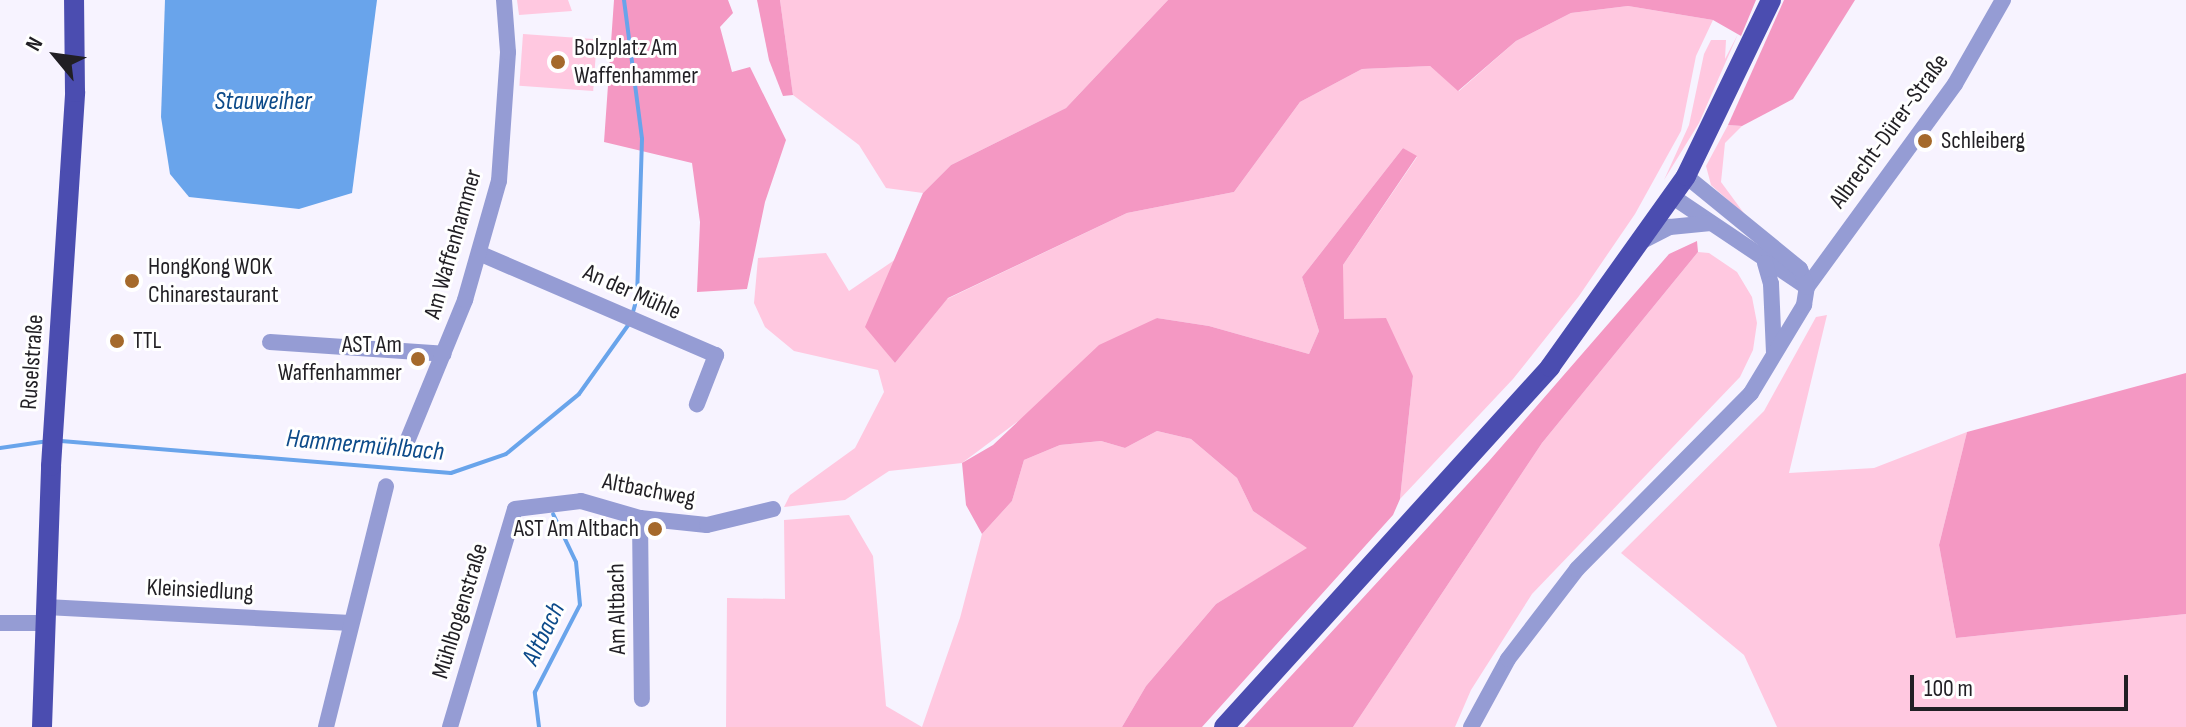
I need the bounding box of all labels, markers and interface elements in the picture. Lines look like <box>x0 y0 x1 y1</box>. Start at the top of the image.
north arrow <box>16 16 96 96</box>
text: N <box>20 32 49 56</box>
place label: Bolzplatz Am Waffenhammer <box>574 34 698 90</box>
street label: Albrecht-Dürer-Straße <box>1823 48 1955 214</box>
marker: Bolzplatz Am Waffenhammer <box>549 53 567 71</box>
water label: Stauweiher <box>214 86 312 118</box>
place label: Schleiberg <box>1941 127 2025 155</box>
marker: Schleiberg <box>1916 132 1934 150</box>
street label: Am Waffenhammer <box>418 166 488 322</box>
place label: HongKong WOK Chinarestaurant <box>148 253 279 309</box>
street label: An der Mühle <box>579 258 685 326</box>
marker: HongKong WOK Chinarestaurant <box>123 272 141 290</box>
street label: Ruselstraße <box>14 313 50 411</box>
place label: TTL <box>133 327 161 355</box>
place label: AST Am Waffenhammer <box>278 331 402 387</box>
marker: TTL <box>108 332 126 350</box>
marker: AST Am Waffenhammer <box>409 350 427 368</box>
water label: Hammermühlbach <box>285 424 445 468</box>
street label: Altbachweg <box>600 467 698 513</box>
place label: AST Am Altbach <box>514 515 639 543</box>
marker: AST Am Altbach <box>646 520 664 538</box>
street label: Mühlbogenstraße <box>426 540 494 682</box>
street label: Am Altbach <box>602 563 632 655</box>
street label: Kleinsiedlung <box>146 573 254 607</box>
water label: Altbach <box>516 598 572 670</box>
scale bar <box>1914 659 2132 709</box>
text: 100 m <box>1924 674 1973 703</box>

